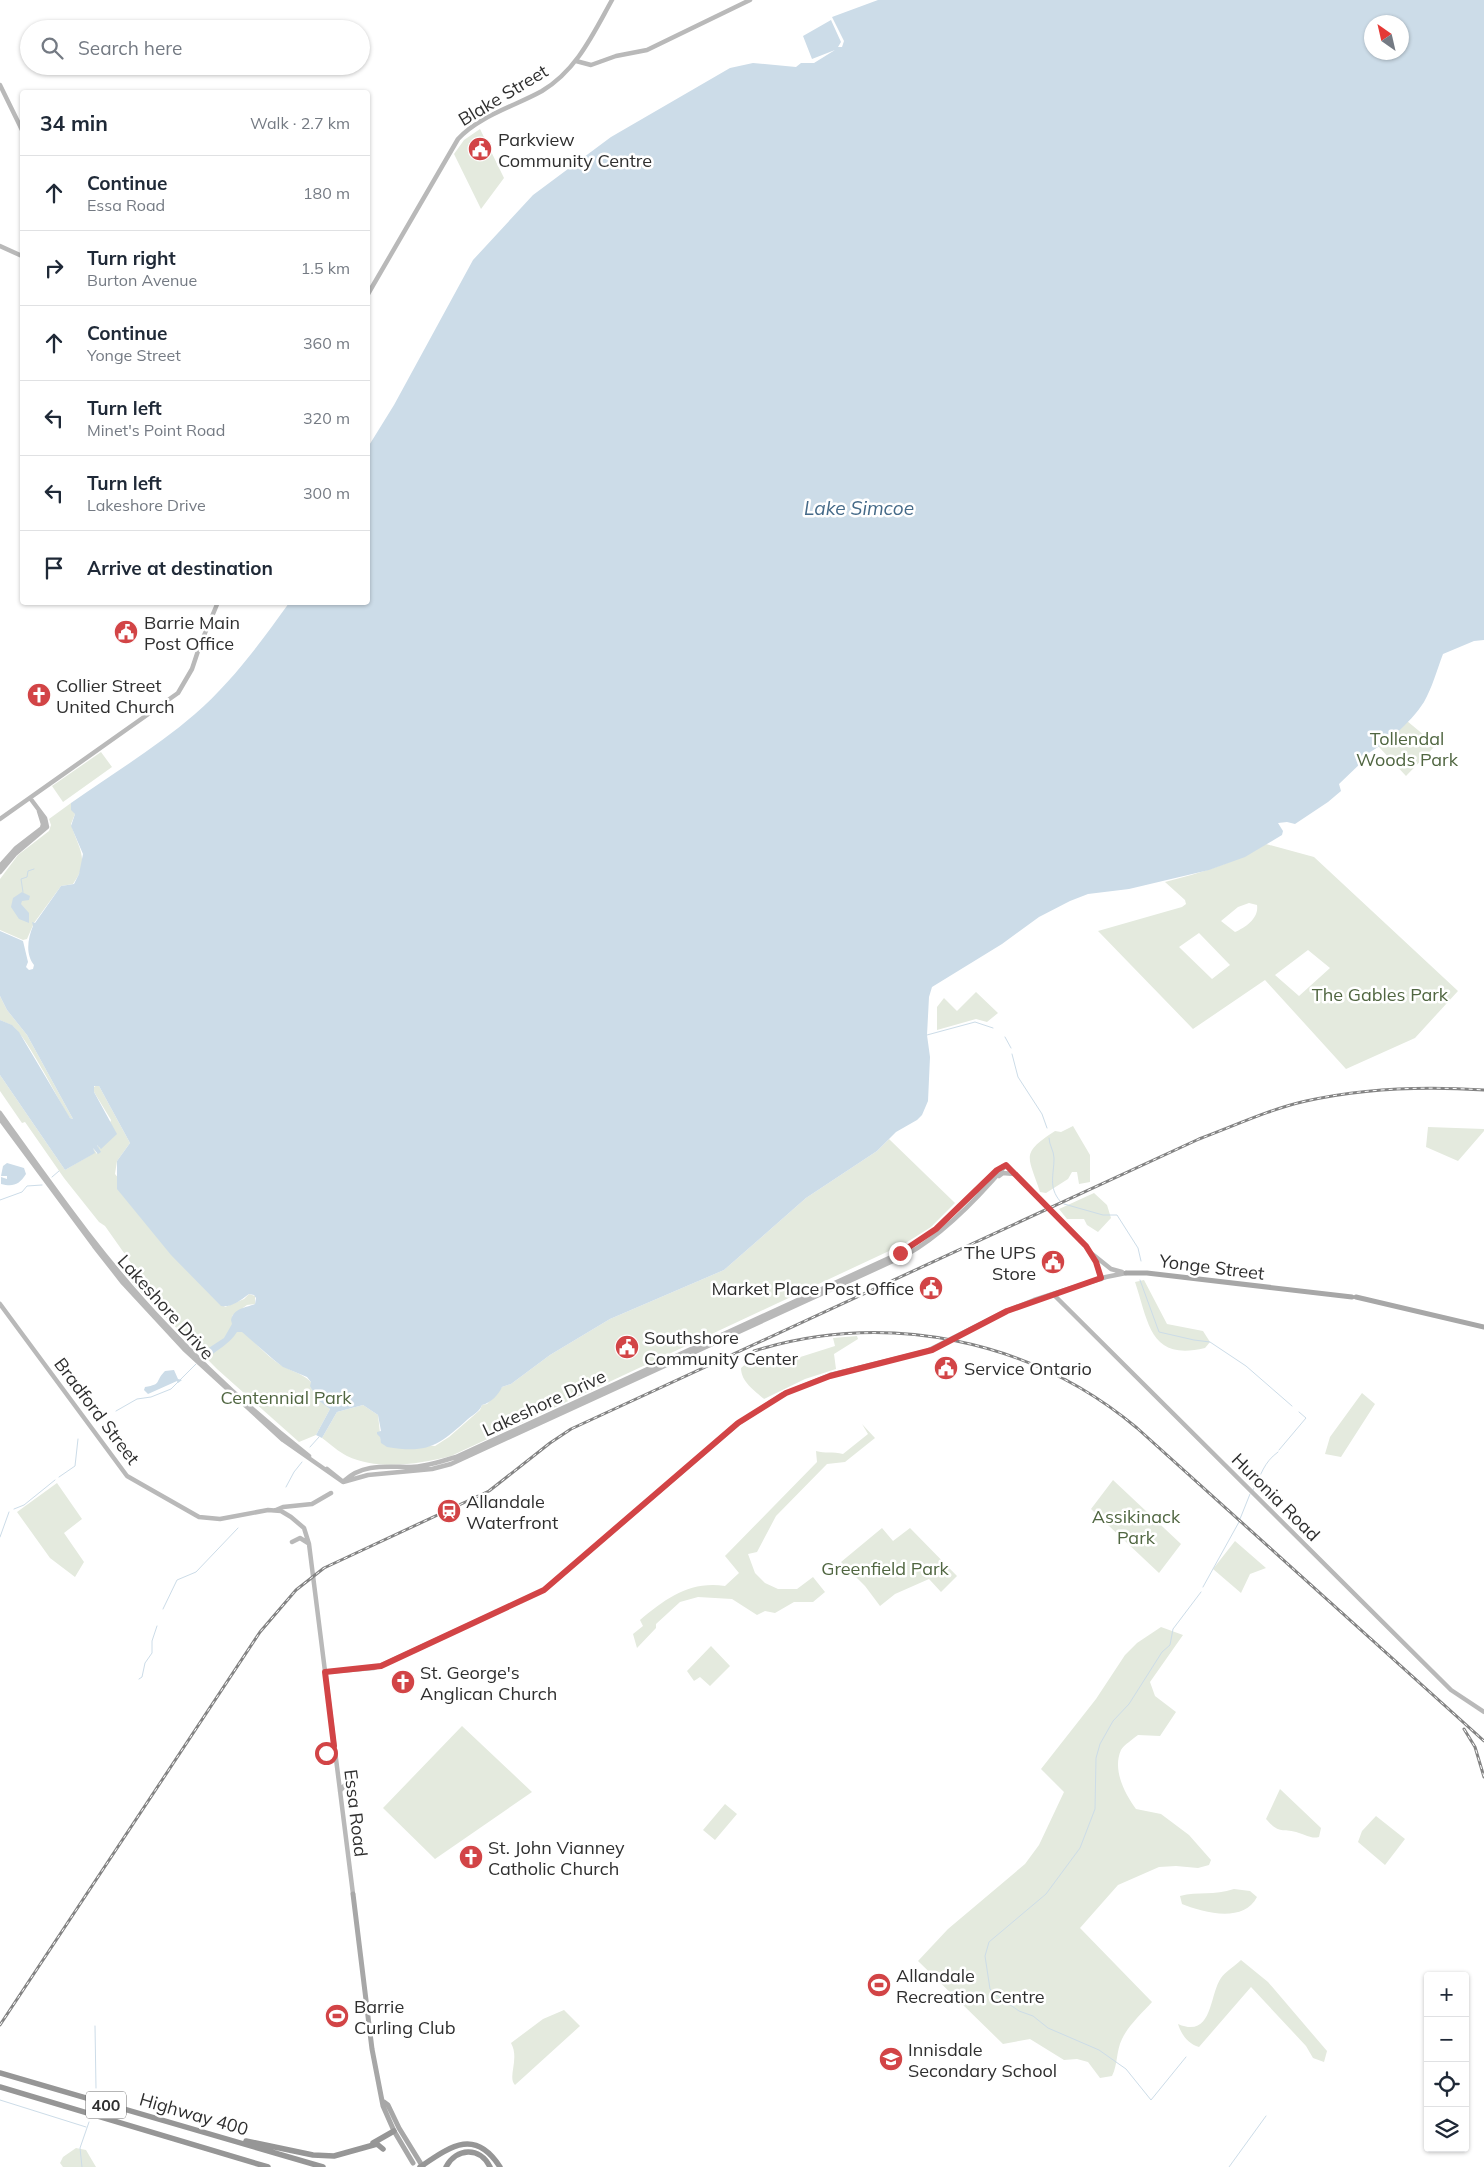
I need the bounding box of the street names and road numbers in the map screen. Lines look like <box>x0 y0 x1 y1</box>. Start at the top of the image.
street label: Blake Street <box>454 59 552 131</box>
street label: Yonge Street <box>1157 1249 1266 1285</box>
street label: Lakeshore Drive <box>113 1250 219 1364</box>
street label: Bradford Street <box>49 1353 145 1469</box>
street label: Lakeshore Drive <box>479 1364 609 1442</box>
street label: Huronia Road <box>1227 1448 1325 1546</box>
street label: Essa Road <box>339 1768 373 1858</box>
street label: Highway 400 <box>137 2087 251 2141</box>
road number: 400 <box>86 2092 126 2118</box>

